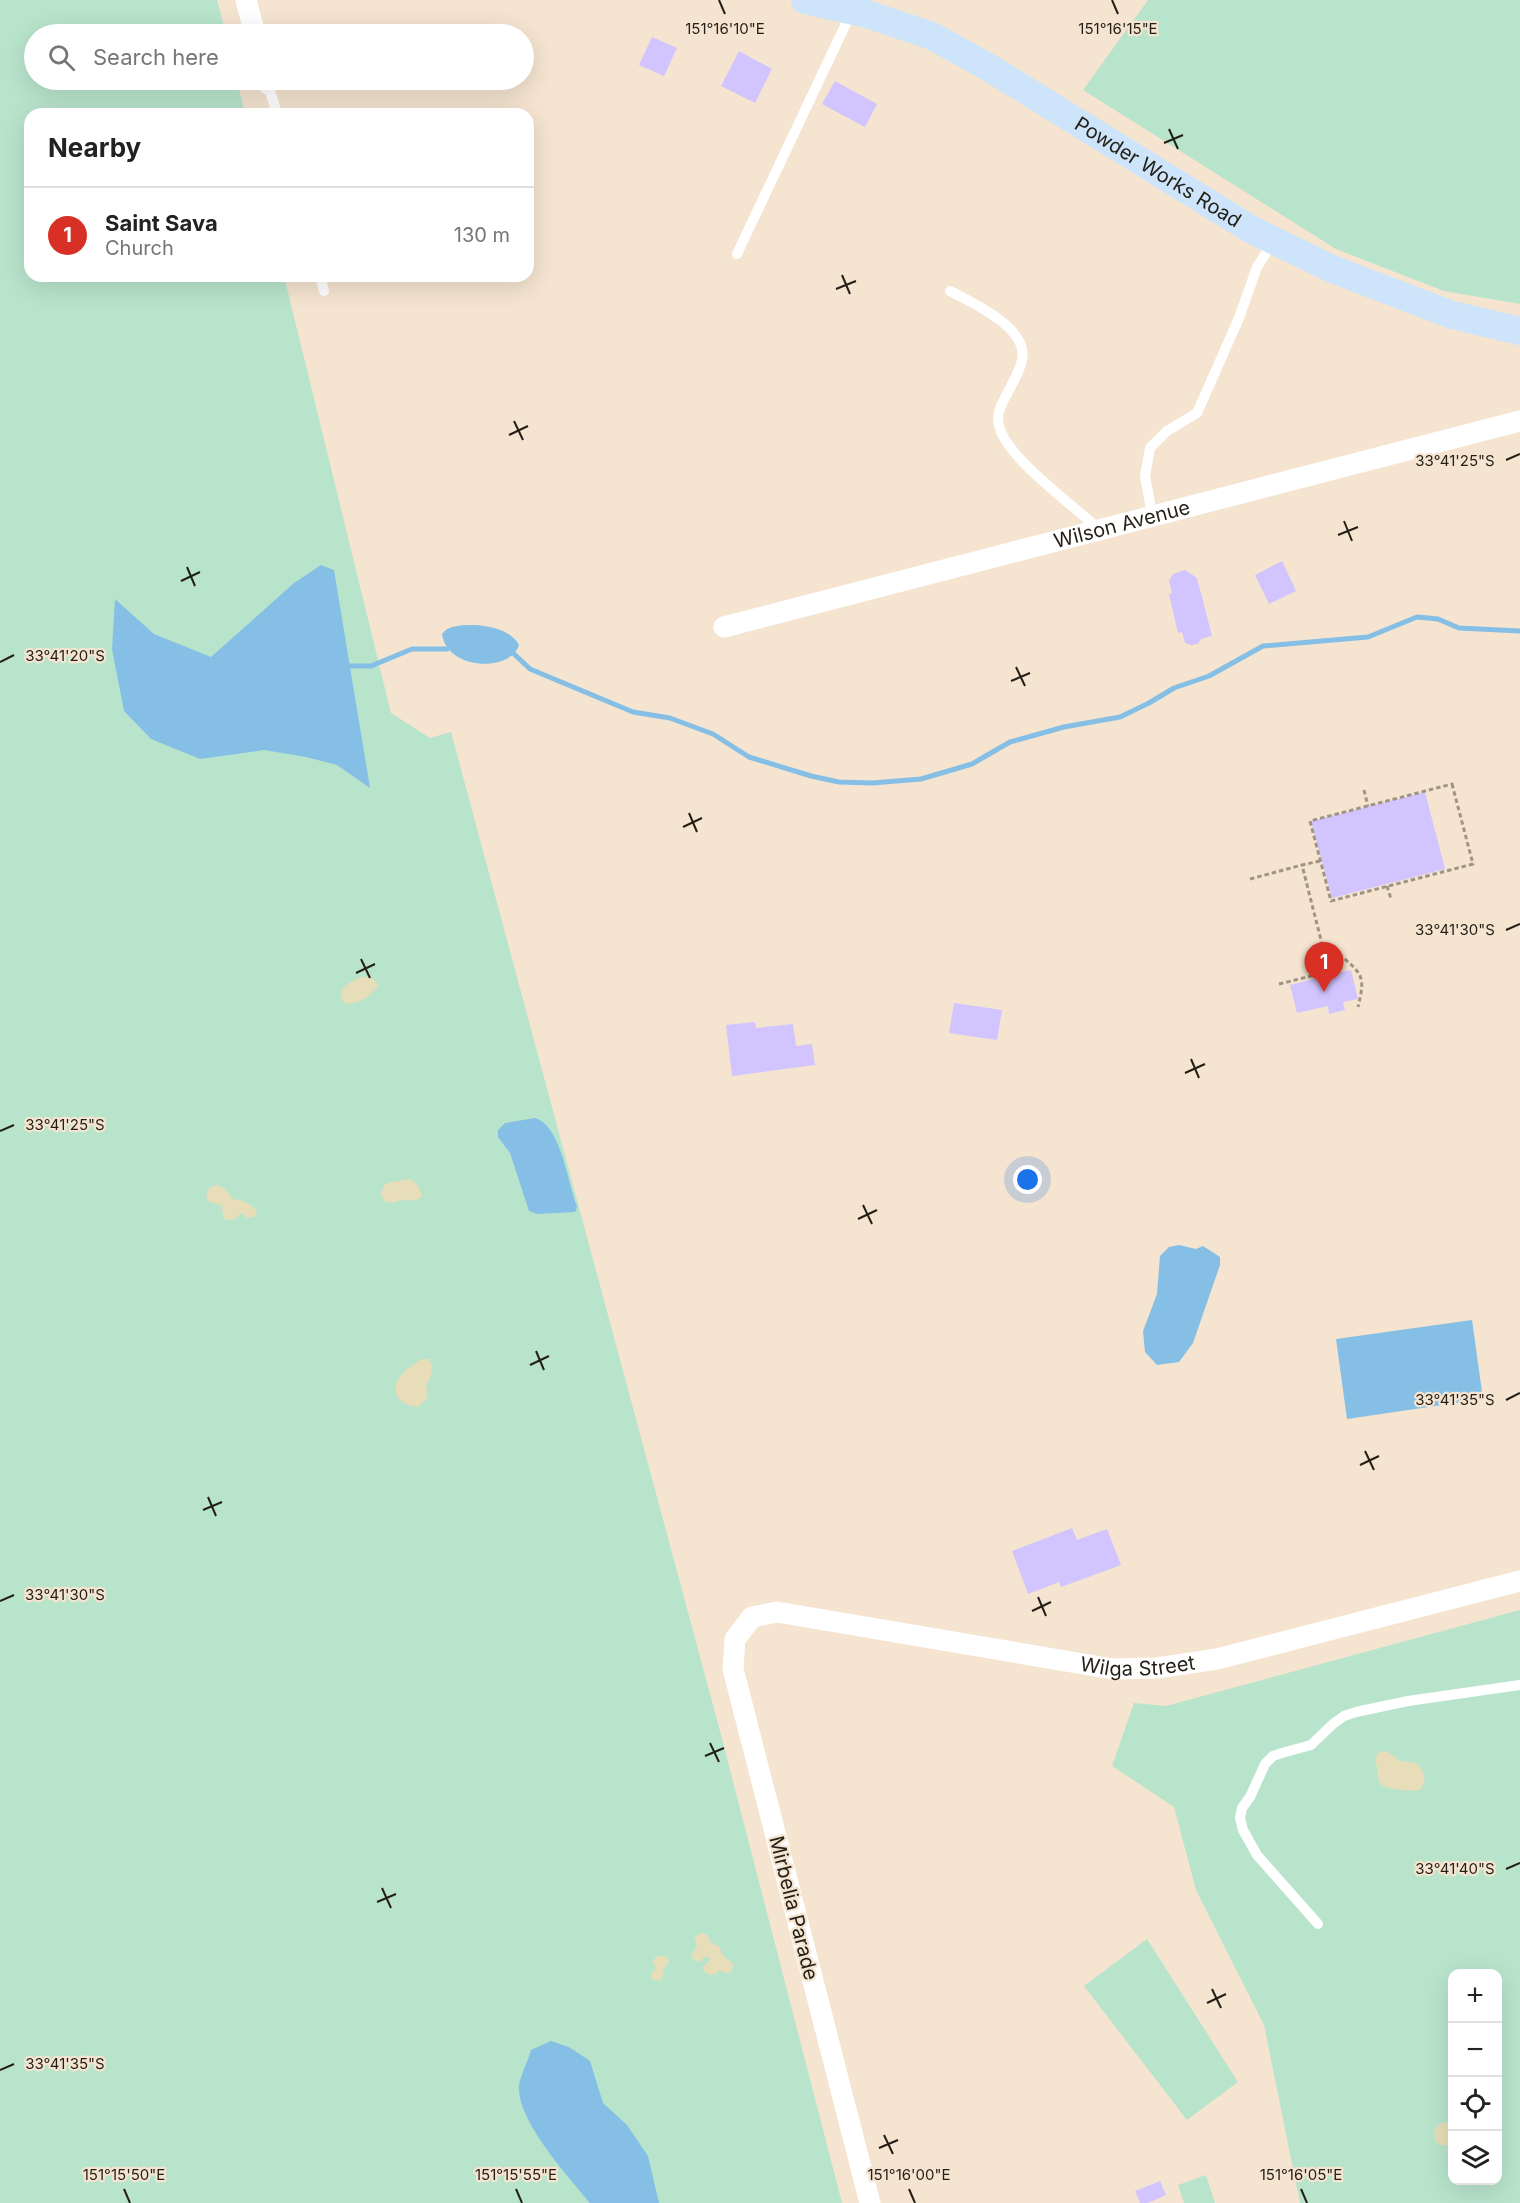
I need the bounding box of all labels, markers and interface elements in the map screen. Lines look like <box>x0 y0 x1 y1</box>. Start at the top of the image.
text: 151°16'10"E <box>685 19 765 38</box>
text: 151°16'15"E <box>1078 19 1158 38</box>
search box <box>24 24 534 90</box>
icon: search <box>45 41 78 74</box>
text: Search here <box>93 44 219 70</box>
street label: Powder Works Road <box>1070 111 1246 232</box>
text: Nearby <box>48 132 141 163</box>
text: Saint Sava <box>105 210 218 236</box>
text: 1 <box>63 223 72 247</box>
text: 130 m <box>454 223 510 247</box>
text: Church <box>105 236 174 260</box>
text: 33°41'25"S <box>1415 451 1495 470</box>
street label: Wilson Avenue <box>1051 495 1193 553</box>
text: 33°41'20"S <box>25 646 105 665</box>
text: 33°41'30"S <box>1415 920 1495 939</box>
pin: 1 <box>1304 942 1344 992</box>
text: 33°41'25"S <box>25 1115 105 1134</box>
your location <box>1013 1165 1042 1194</box>
text: 33°41'35"S <box>1415 1390 1495 1409</box>
text: 33°41'30"S <box>25 1585 105 1604</box>
street label: Wilga Street <box>1078 1650 1197 1681</box>
street label: Mirbelia Parade <box>764 1833 824 1983</box>
text: 33°41'40"S <box>1415 1859 1495 1878</box>
map controls <box>1448 1969 1502 2185</box>
button: + <box>1448 1969 1502 2023</box>
button: − <box>1448 2023 1502 2077</box>
text: 33°41'35"S <box>25 2054 105 2073</box>
button: locate <box>1448 2077 1502 2131</box>
button: layers <box>1448 2131 1502 2185</box>
text: 151°15'50"E <box>83 2165 165 2184</box>
text: 151°15'55"E <box>475 2165 557 2184</box>
text: 151°16'00"E <box>868 2165 950 2184</box>
text: 151°16'05"E <box>1260 2165 1342 2184</box>

